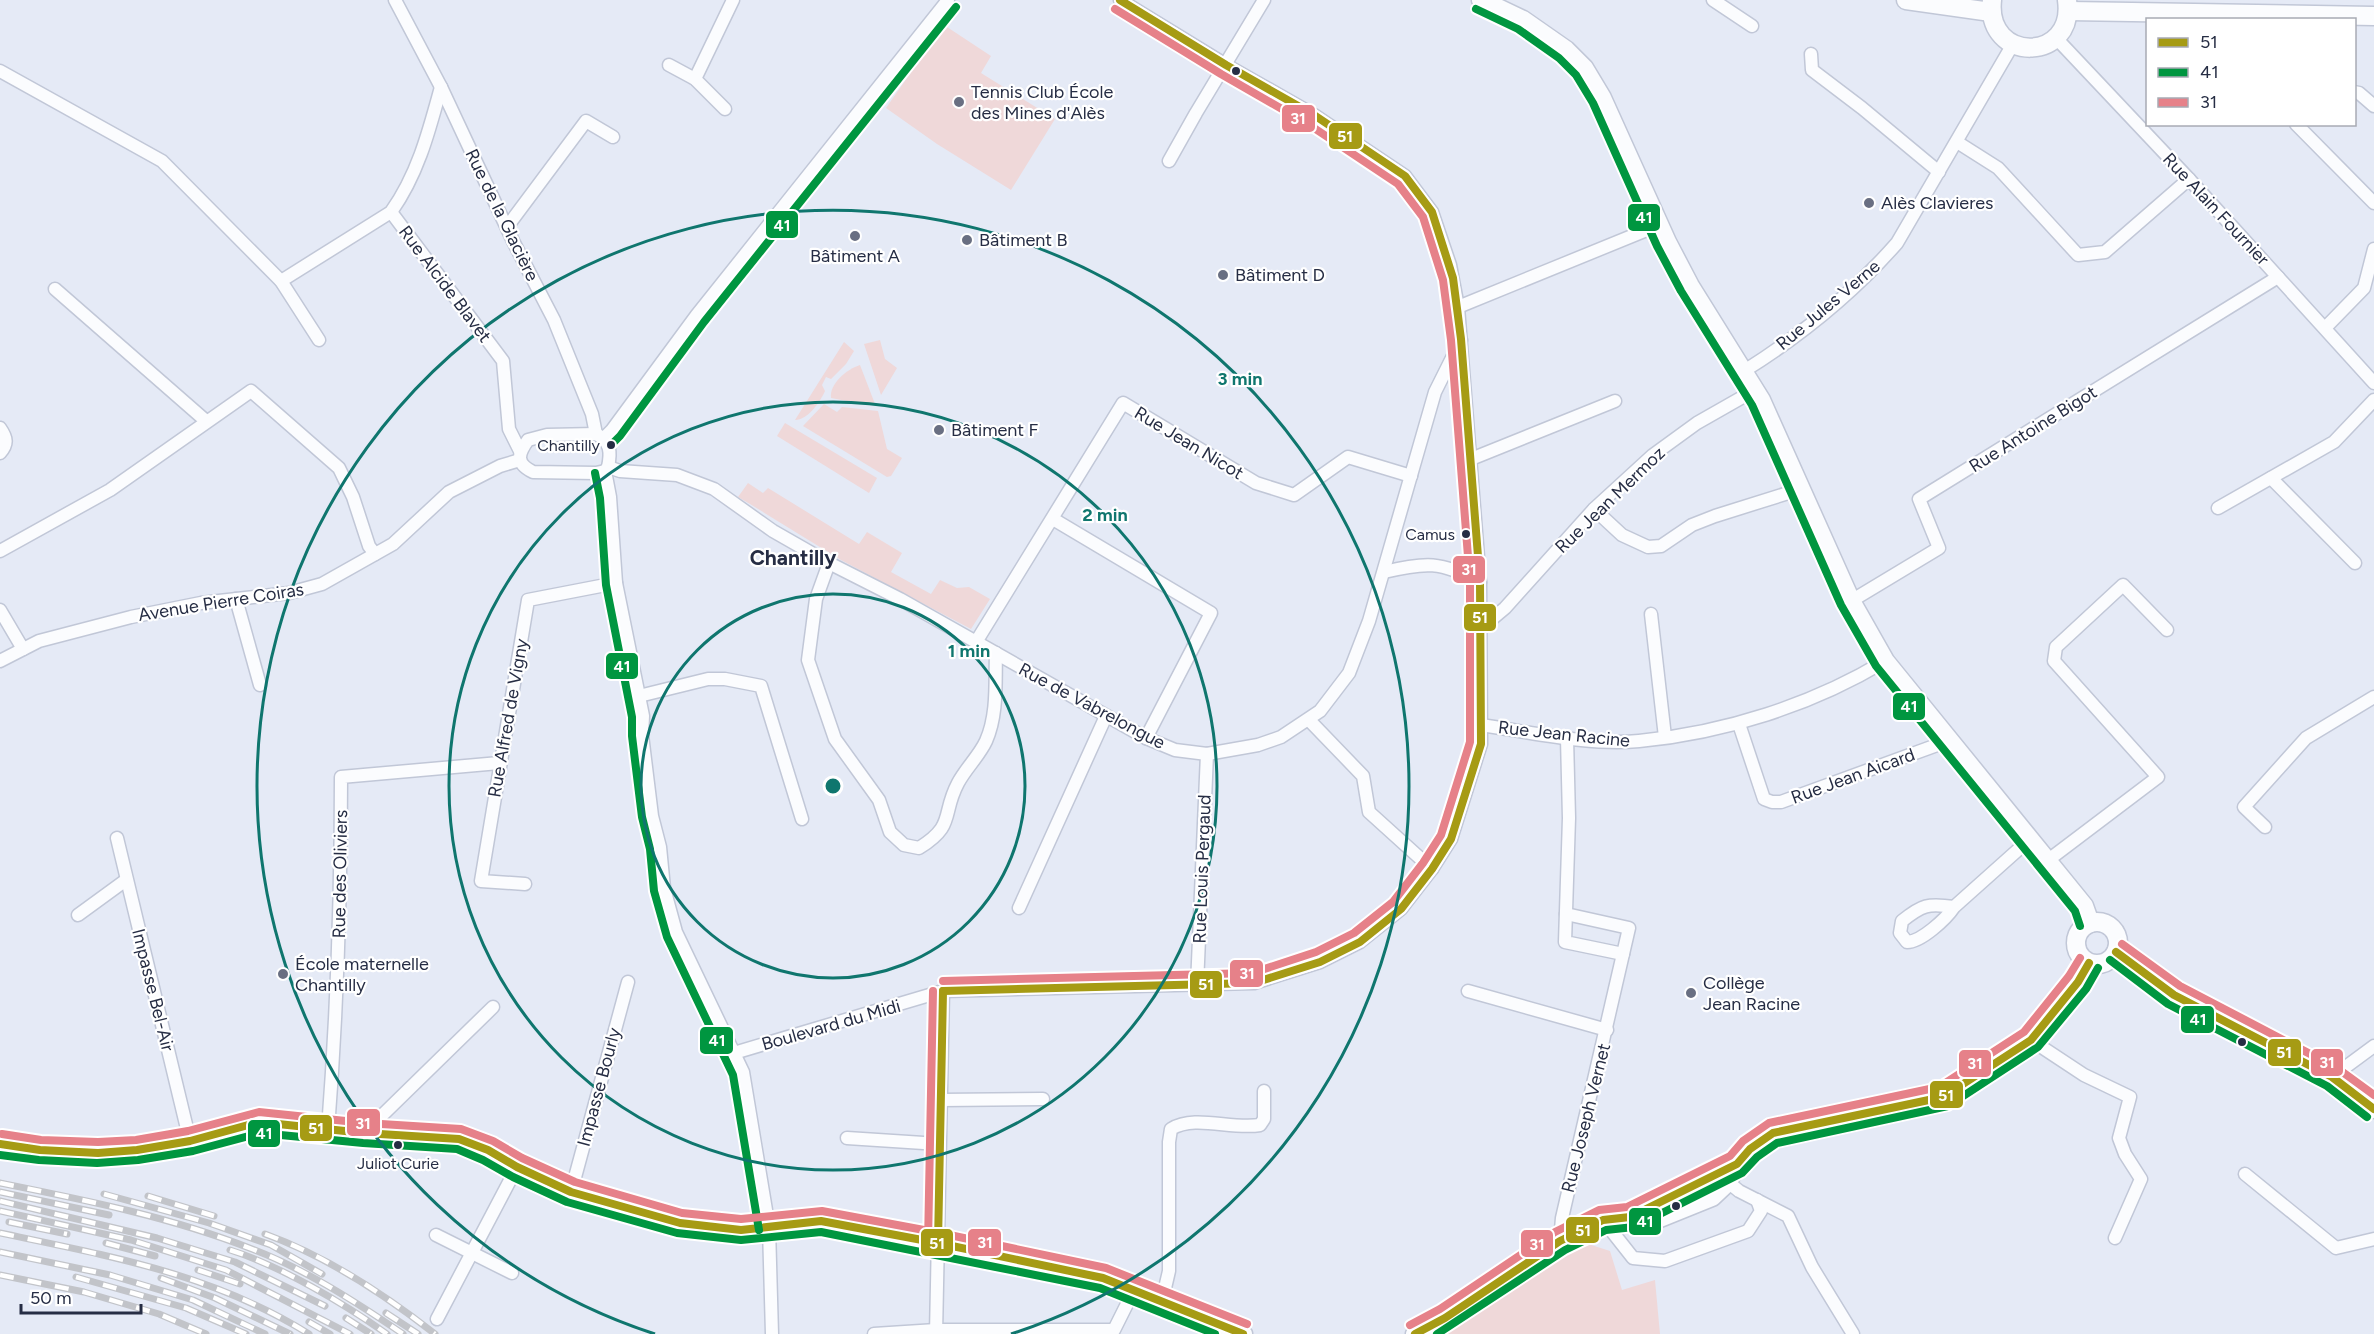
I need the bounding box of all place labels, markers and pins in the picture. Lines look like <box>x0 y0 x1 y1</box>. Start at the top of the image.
unlabelled marker <box>1230 65 1242 77</box>
place label: Tennis Club École des Mines d'Alès <box>971 81 1114 124</box>
marker: Tennis Club École des Mines d'Alès <box>952 95 966 109</box>
place label: Alès Clavieres <box>1881 192 1993 214</box>
marker: Alès Clavieres <box>1862 196 1876 210</box>
marker: Bâtiment A <box>848 229 862 243</box>
place label: Bâtiment B <box>979 229 1068 251</box>
marker: Bâtiment B <box>960 233 974 247</box>
place label: Bâtiment A <box>810 245 900 267</box>
place label: Bâtiment D <box>1235 264 1325 286</box>
marker: Bâtiment D <box>1216 268 1230 282</box>
place label: Bâtiment F <box>951 419 1039 441</box>
marker: Bâtiment F <box>932 423 946 437</box>
place label: Chantilly <box>537 436 601 455</box>
marker: Chantilly <box>605 439 617 451</box>
place label: Camus <box>1405 525 1455 544</box>
marker: Camus <box>1460 528 1472 540</box>
centre of rings <box>823 776 843 796</box>
place label: École maternelle Chantilly <box>295 953 429 996</box>
marker: École maternelle Chantilly <box>276 967 290 981</box>
place label: Collège Jean Racine <box>1703 972 1800 1015</box>
marker: Collège Jean Racine <box>1684 986 1698 1000</box>
unlabelled marker <box>2236 1036 2248 1048</box>
marker: Juliot Curie <box>392 1139 404 1151</box>
place label: Juliot Curie <box>357 1154 439 1173</box>
unlabelled marker <box>1670 1200 1682 1212</box>

